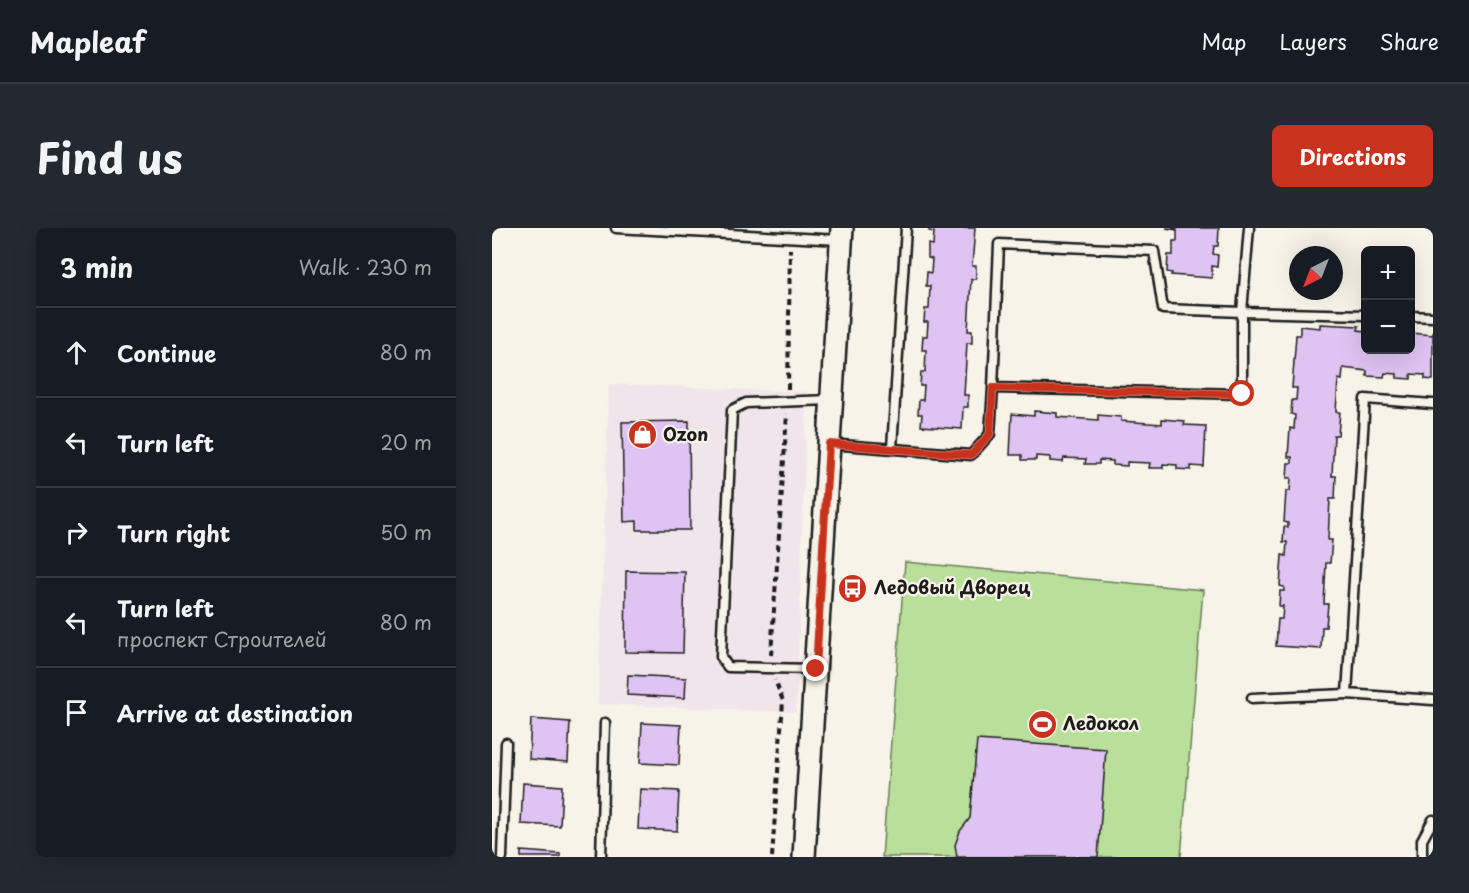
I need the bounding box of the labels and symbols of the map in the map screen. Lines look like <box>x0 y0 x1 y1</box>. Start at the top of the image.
north arrow <box>1289 246 1343 300</box>
route start <box>1228 380 1254 406</box>
shop icon: Ozon <box>626 419 658 451</box>
place label: Ozon <box>663 420 708 447</box>
bus stop icon: Ледовый Дворец <box>837 572 869 604</box>
place label: Ледовый Дворец <box>874 573 1031 600</box>
route end <box>802 655 828 681</box>
sports icon: Ледокол <box>1026 708 1058 740</box>
place label: Ледокол <box>1063 709 1139 736</box>

